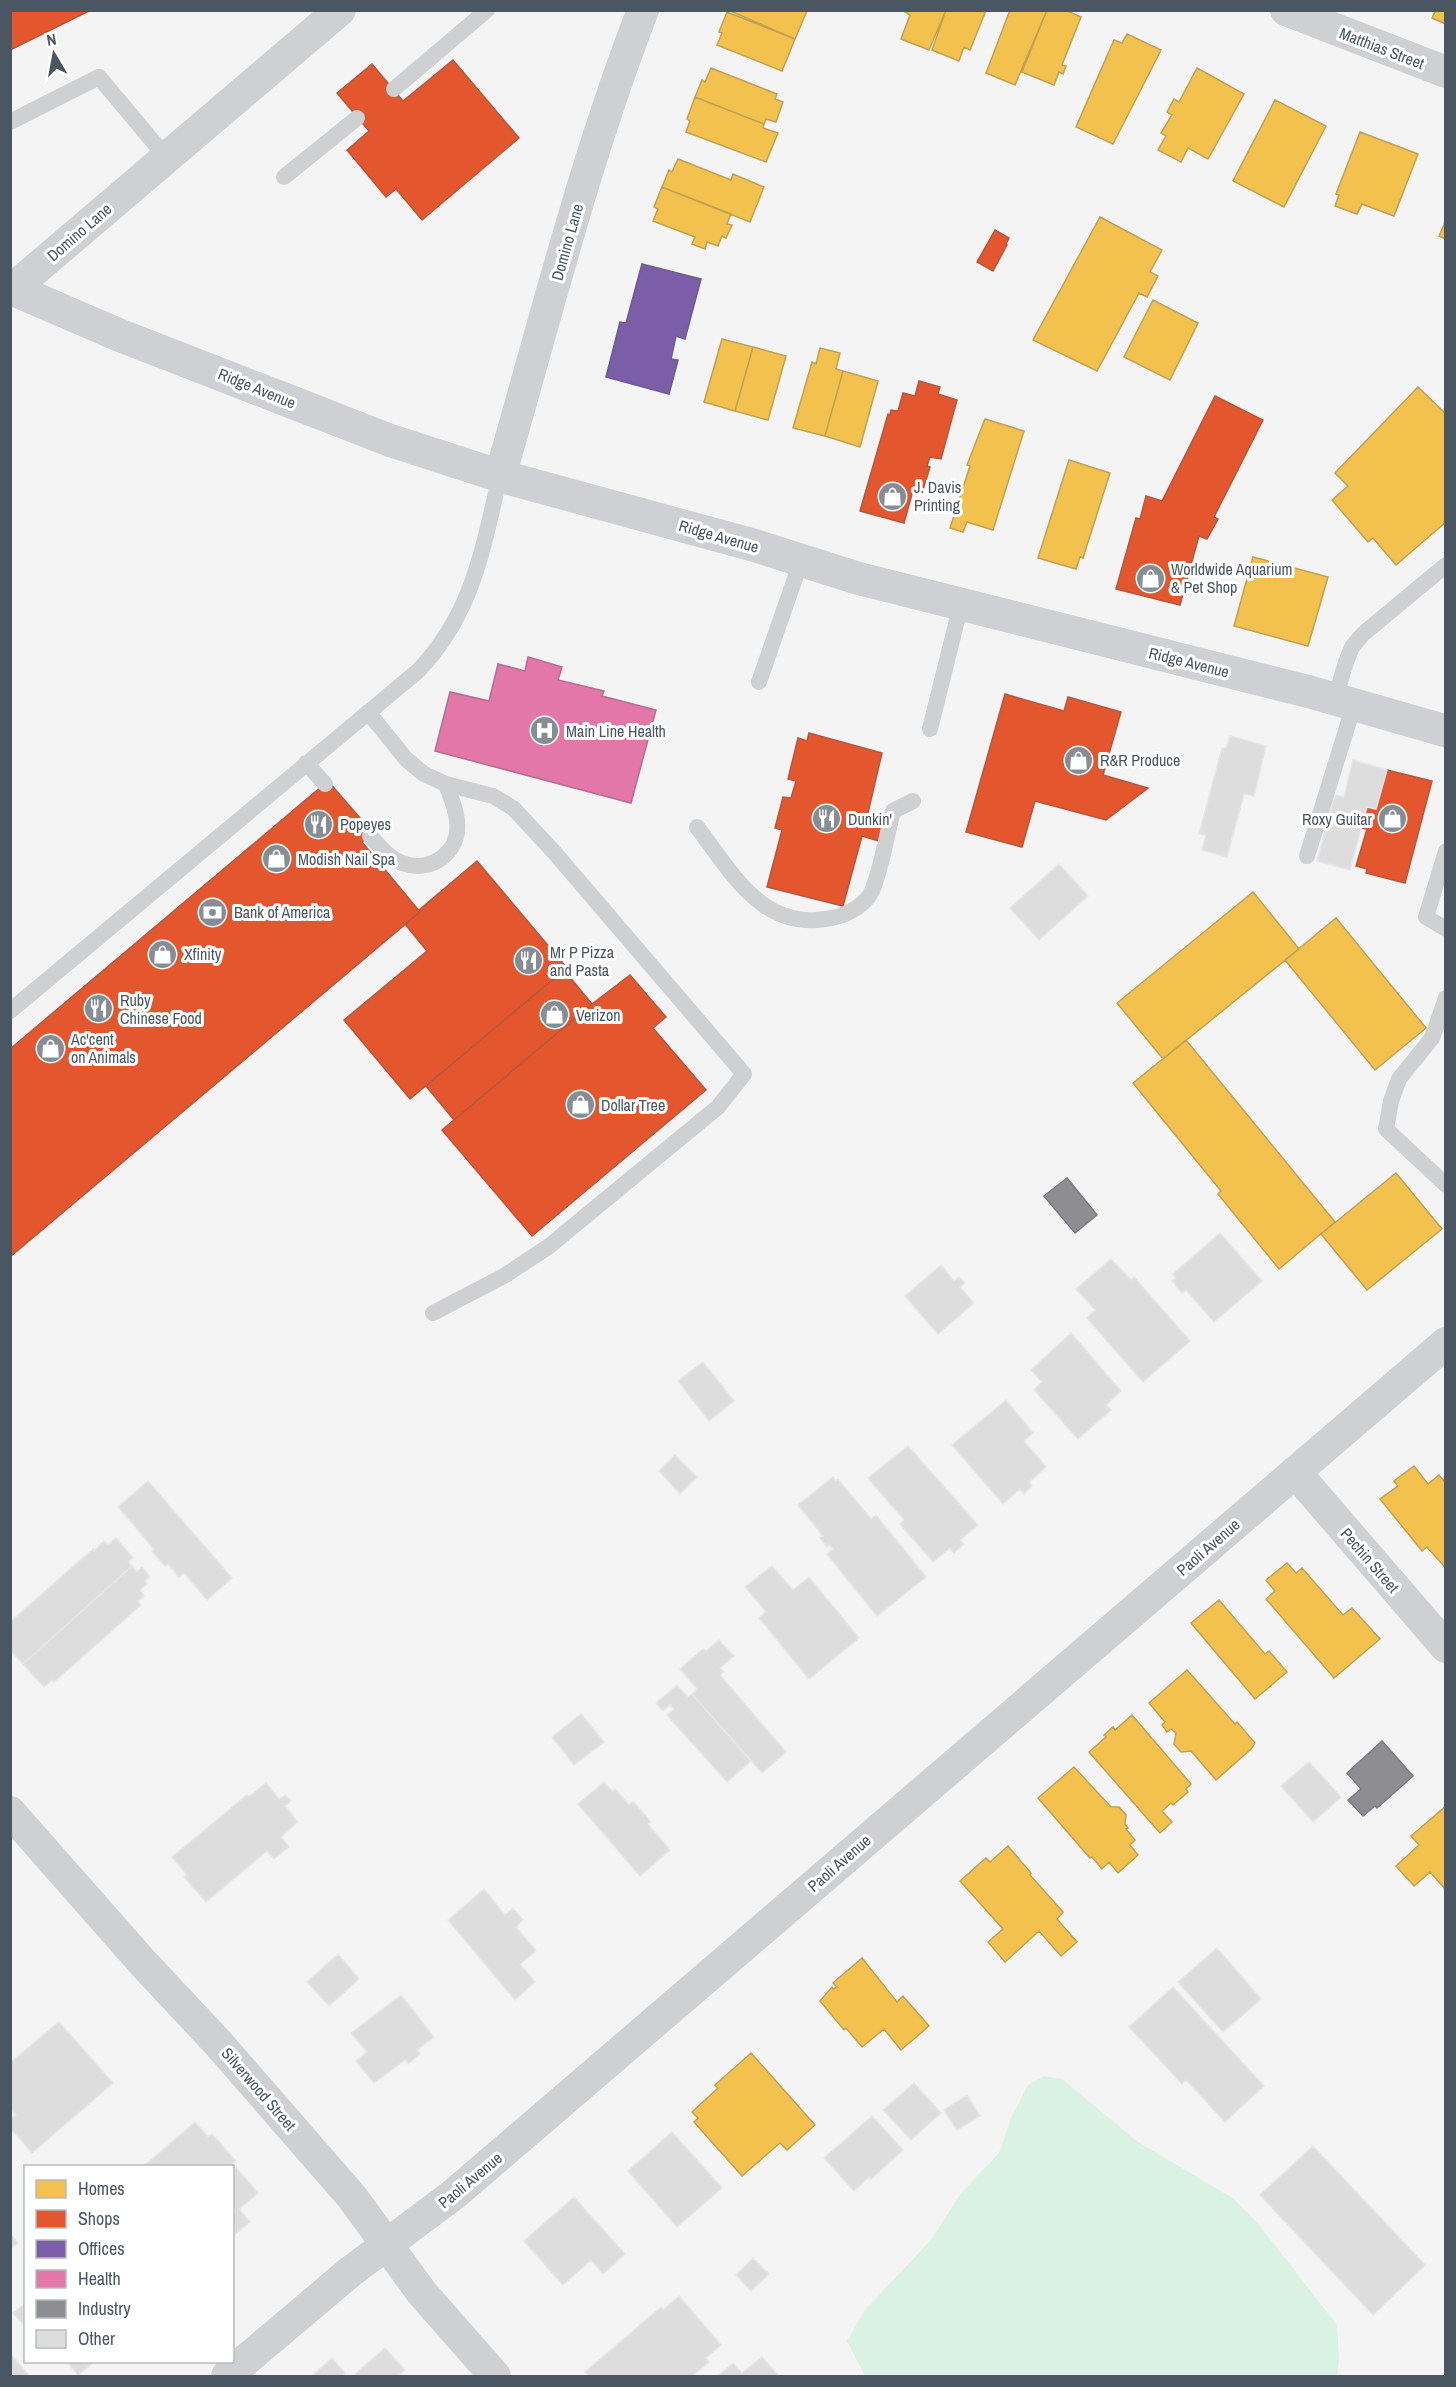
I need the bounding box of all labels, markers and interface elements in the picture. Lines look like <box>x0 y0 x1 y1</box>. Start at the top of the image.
street label: Matthias Street <box>1337 22 1428 74</box>
north arrow <box>24 24 84 84</box>
text: N <box>45 28 58 51</box>
street label: Domino Lane <box>42 198 116 266</box>
street label: Domino Lane <box>546 201 588 283</box>
street label: Ridge Avenue <box>215 362 299 414</box>
place label: J. Davis Printing <box>914 476 961 516</box>
shop icon: J. Davis Printing <box>877 480 909 512</box>
street label: Ridge Avenue <box>676 514 762 558</box>
place label: Worldwide Aquarium & Pet Shop <box>1171 558 1293 598</box>
shop icon: Worldwide Aquarium & Pet Shop <box>1134 562 1166 594</box>
street label: Ridge Avenue <box>1146 641 1232 683</box>
hospital icon: Main Line Health <box>529 715 561 747</box>
place label: Main Line Health <box>566 720 666 742</box>
shop icon: R&R Produce <box>1063 744 1095 776</box>
place label: R&R Produce <box>1100 749 1180 771</box>
restaurant icon: Dunkin' <box>811 803 843 835</box>
shop icon: Roxy Guitar <box>1377 803 1409 835</box>
restaurant icon: Popeyes <box>303 808 335 840</box>
place label: Dunkin' <box>848 808 892 830</box>
place label: Roxy Guitar <box>1302 808 1373 830</box>
place label: Popeyes <box>340 813 391 835</box>
shop icon: Modish Nail Spa <box>261 843 293 875</box>
place label: Modish Nail Spa <box>298 848 396 870</box>
bank icon: Bank of America <box>197 896 229 928</box>
place label: Bank of America <box>234 901 331 923</box>
shop icon: Xfinity <box>147 938 179 970</box>
place label: Mr P Pizza and Pasta <box>550 941 615 981</box>
place label: Xfinity <box>184 943 222 965</box>
restaurant icon: Mr P Pizza and Pasta <box>513 945 545 977</box>
place label: Ruby Chinese Food <box>120 989 202 1029</box>
restaurant icon: Ruby Chinese Food <box>83 993 115 1025</box>
shop icon: Verizon <box>539 999 571 1031</box>
place label: Verizon <box>576 1004 621 1026</box>
place label: Ac'cent on Animals <box>70 1028 136 1068</box>
shop icon: Ac'cent on Animals <box>34 1032 66 1064</box>
shop icon: Dollar Tree <box>564 1089 596 1121</box>
place label: Dollar Tree <box>601 1094 665 1116</box>
street label: Paoli Avenue <box>1172 1513 1244 1581</box>
street label: Pechin Street <box>1336 1523 1405 1597</box>
street label: Paoli Avenue <box>803 1829 875 1897</box>
street label: Silverwood Street <box>217 2043 301 2136</box>
street label: Paoli Avenue <box>433 2147 507 2213</box>
legend <box>24 2165 234 2363</box>
text: Homes <box>78 2176 125 2201</box>
text: Shops <box>78 2206 120 2231</box>
text: Offices <box>78 2236 125 2261</box>
text: Health <box>78 2266 121 2291</box>
text: Industry <box>78 2296 131 2321</box>
text: Other <box>78 2326 115 2351</box>

